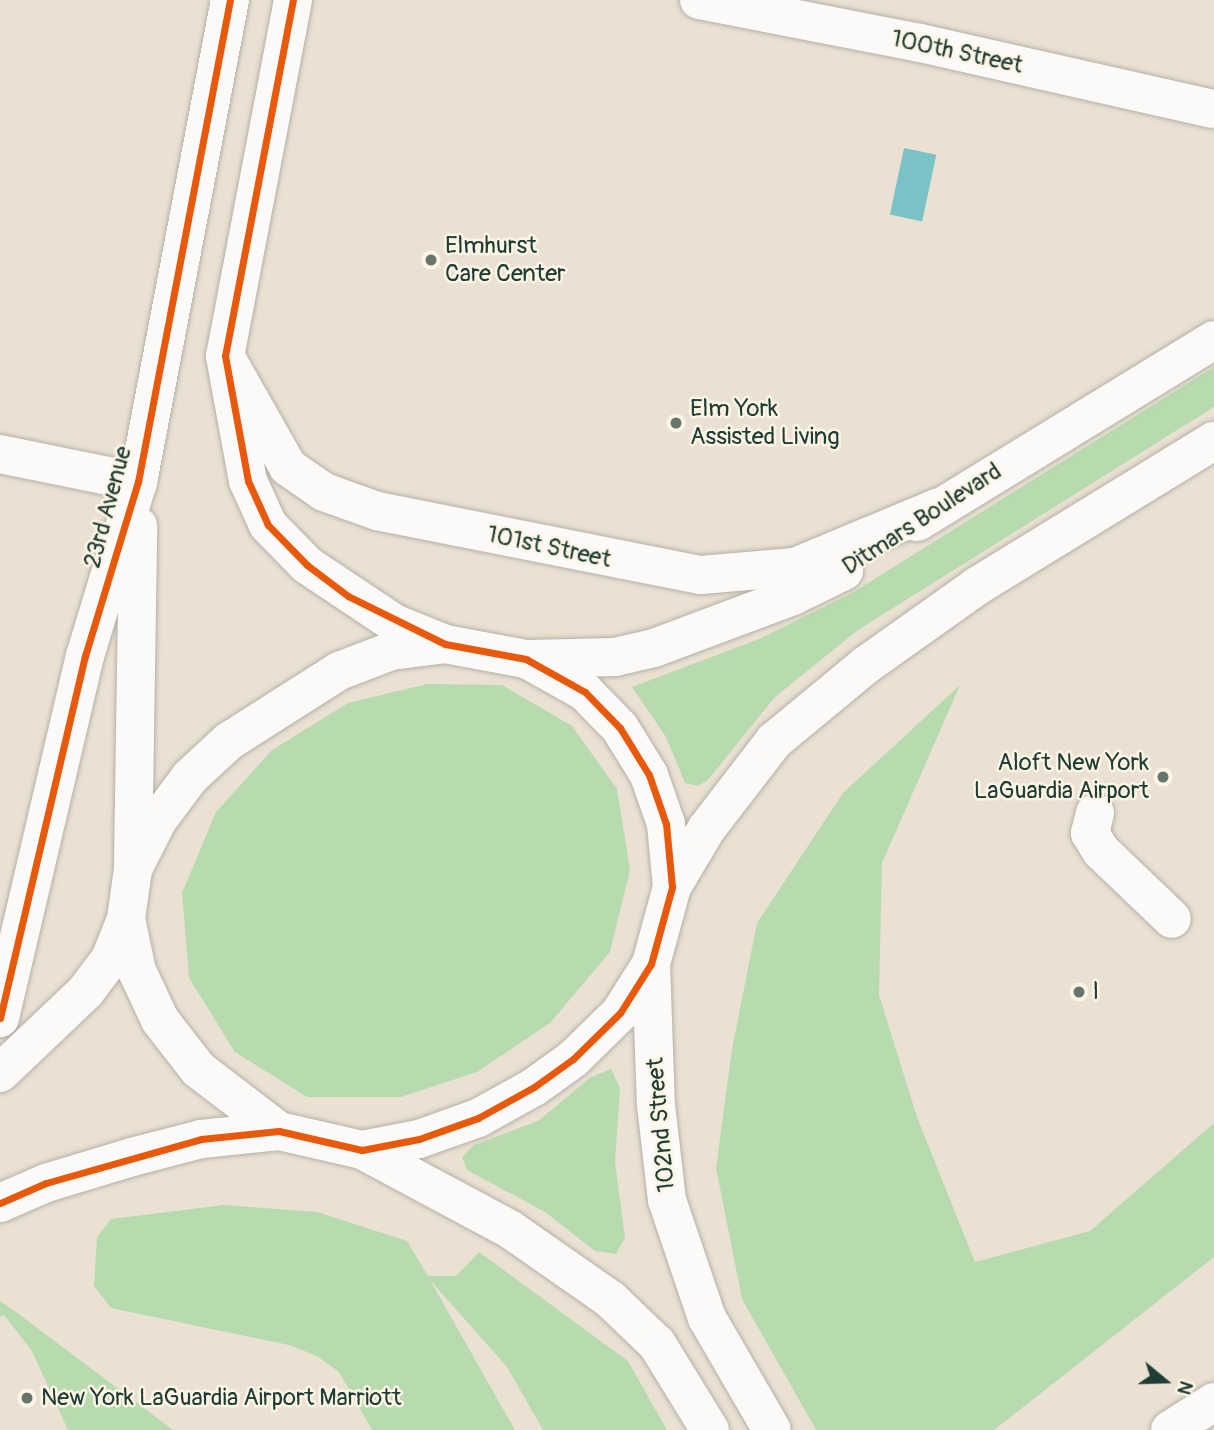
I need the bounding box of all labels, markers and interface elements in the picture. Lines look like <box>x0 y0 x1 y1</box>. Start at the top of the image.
street label: 100th Street <box>889 24 1025 80</box>
place label: Elmhurst Care Center <box>445 232 566 288</box>
marker: Elmhurst Care Center <box>423 252 439 268</box>
place label: Elm York Assisted Living <box>690 395 840 451</box>
marker: Elm York Assisted Living <box>668 415 684 431</box>
street label: 23rd Avenue <box>78 443 138 571</box>
street label: Ditmars Boulevard <box>837 457 1007 581</box>
street label: 101st Street <box>484 520 614 574</box>
place label: Aloft New York LaGuardia Airport <box>974 749 1149 805</box>
marker: Aloft New York LaGuardia Airport <box>1155 769 1171 785</box>
place label: l <box>1093 978 1099 1006</box>
marker: l <box>1071 984 1087 1000</box>
street label: 102nd Street <box>641 1057 681 1193</box>
north arrow <box>1130 1346 1200 1416</box>
text: N <box>1171 1378 1198 1398</box>
place label: New York LaGuardia Airport Marriott <box>41 1384 401 1412</box>
marker: New York LaGuardia Airport Marriott <box>19 1390 35 1406</box>

